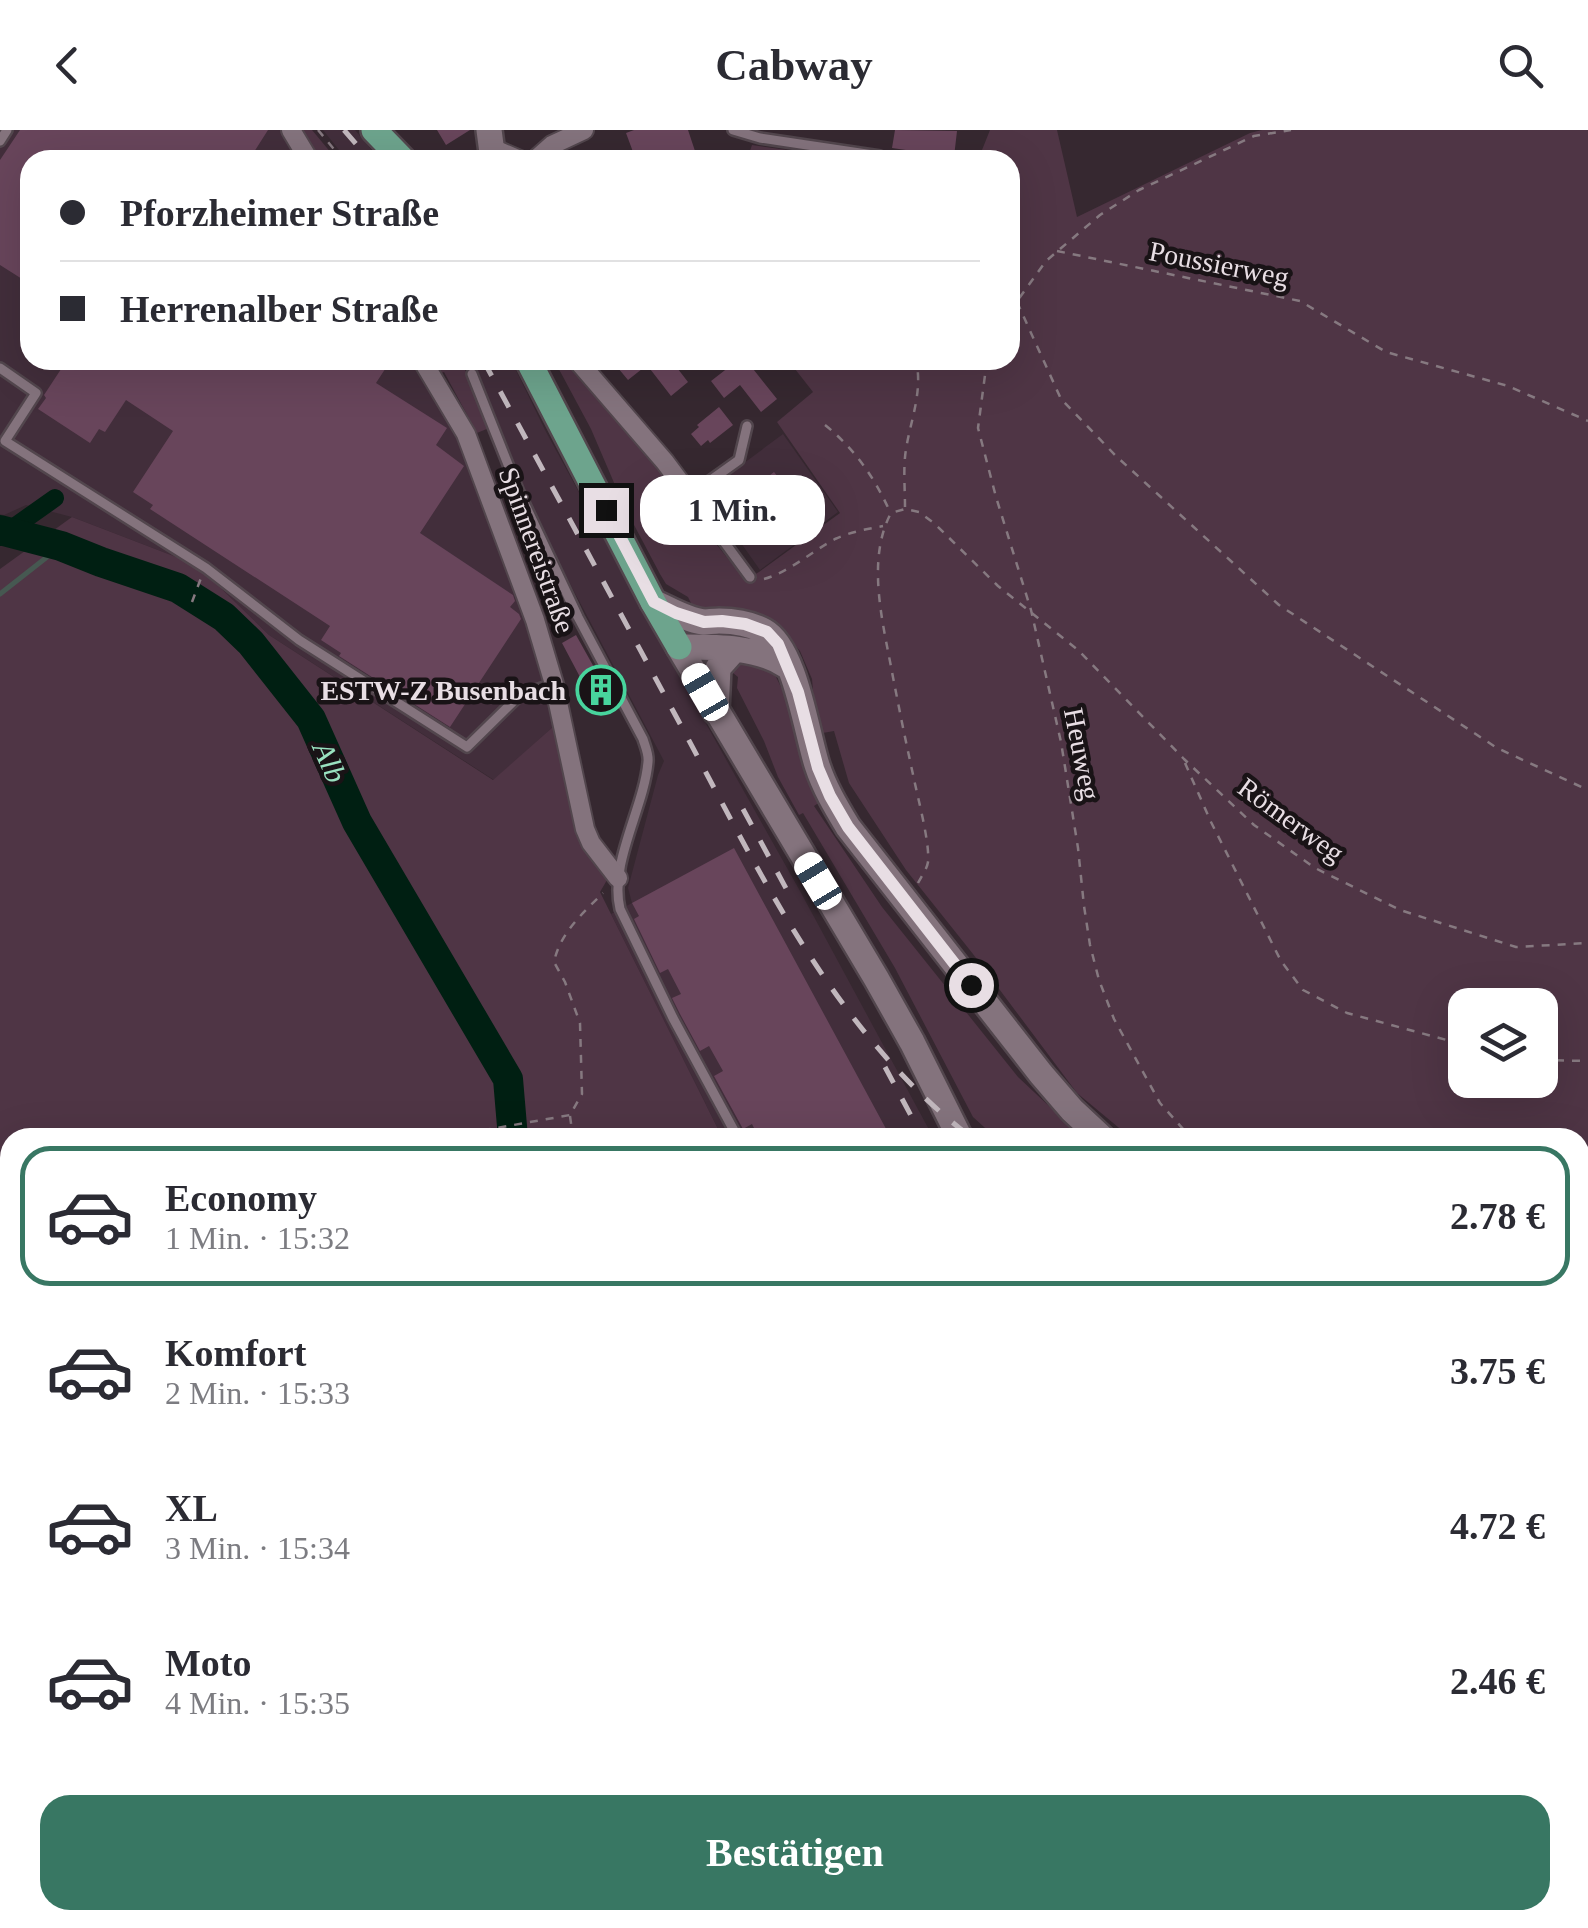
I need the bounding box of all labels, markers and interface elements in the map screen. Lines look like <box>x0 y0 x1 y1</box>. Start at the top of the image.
icon: back <box>40 38 95 93</box>
icon: search <box>1493 38 1548 93</box>
text: Cabway <box>715 40 873 90</box>
text: Pforzheimer Straße <box>120 192 439 234</box>
street label: Poussierweg <box>1147 235 1291 293</box>
text: Herrenalber Straße <box>120 288 438 330</box>
street label: Spinnereistraße <box>493 463 581 637</box>
callout: 1 Min. <box>641 475 826 545</box>
route end <box>584 488 629 533</box>
text: 1 Min. <box>688 492 777 528</box>
car <box>677 659 733 725</box>
building icon: ESTW-Z Busenbach <box>575 664 627 716</box>
place label: ESTW-Z Busenbach <box>320 675 566 706</box>
street label: Heuweg <box>1058 705 1106 803</box>
water label: Alb <box>306 734 354 788</box>
street label: Römerweg <box>1232 771 1350 869</box>
car <box>790 848 846 914</box>
route start <box>949 963 994 1008</box>
map controls <box>1448 988 1558 1098</box>
button: layers <box>1448 988 1558 1098</box>
icon: car <box>45 1171 135 1261</box>
text: Economy <box>165 1177 317 1219</box>
text: 2.78 € <box>1450 1195 1545 1237</box>
text: 1 Min. · 15:32 <box>165 1220 350 1256</box>
icon: car <box>45 1326 135 1416</box>
text: Komfort <box>165 1332 306 1374</box>
text: 3.75 € <box>1450 1350 1545 1392</box>
text: 2 Min. · 15:33 <box>165 1375 350 1411</box>
icon: car <box>45 1481 135 1571</box>
text: XL <box>165 1487 218 1529</box>
text: 4.72 € <box>1450 1505 1545 1547</box>
text: 3 Min. · 15:34 <box>165 1530 350 1566</box>
icon: car <box>45 1636 135 1726</box>
text: Moto <box>165 1642 252 1684</box>
text: 2.46 € <box>1450 1660 1545 1702</box>
text: 4 Min. · 15:35 <box>165 1685 350 1721</box>
button: Bestätigen <box>40 1795 1550 1910</box>

